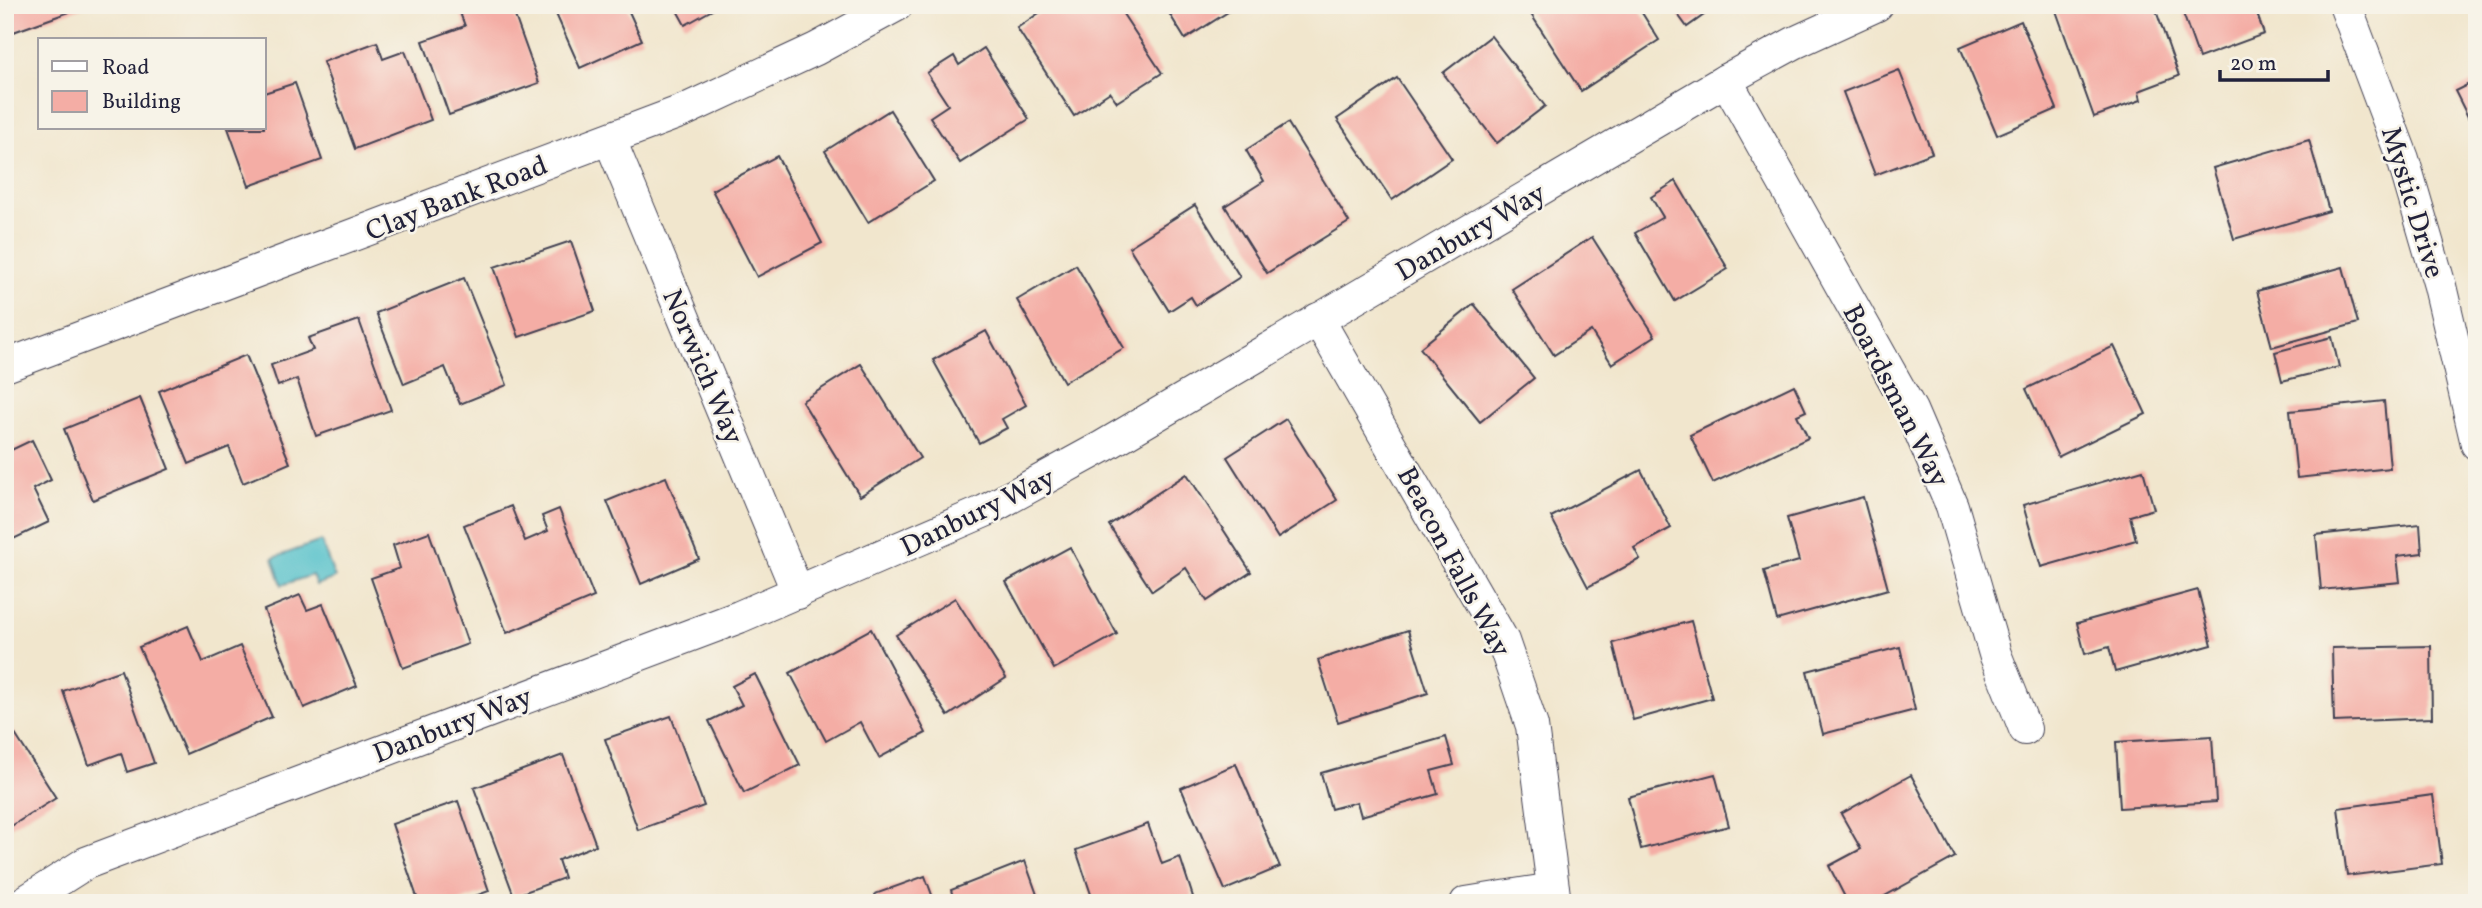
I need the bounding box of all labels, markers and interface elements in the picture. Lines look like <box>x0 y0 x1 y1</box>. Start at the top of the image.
legend <box>38 38 266 130</box>
scale bar <box>2220 38 2328 82</box>
text: 20 m <box>2230 50 2276 79</box>
text: Road <box>102 54 149 83</box>
text: Building <box>102 88 181 117</box>
street label: Mystic Drive <box>2370 122 2453 283</box>
street label: Clay Bank Road <box>360 147 553 252</box>
street label: Danbury Way <box>1389 174 1553 292</box>
street label: Norwich Way <box>651 283 752 451</box>
street label: Boardsman Way <box>1832 298 1958 494</box>
street label: Danbury Way <box>894 459 1062 567</box>
street label: Beacon Falls Way <box>1386 460 1519 664</box>
street label: Danbury Way <box>368 678 538 775</box>

